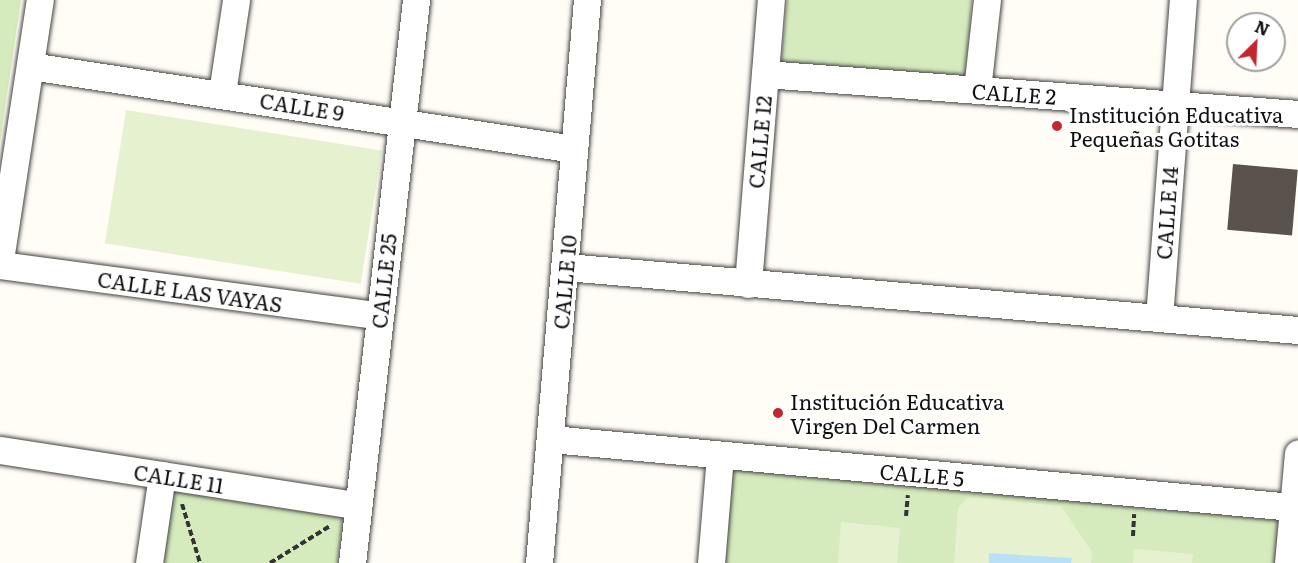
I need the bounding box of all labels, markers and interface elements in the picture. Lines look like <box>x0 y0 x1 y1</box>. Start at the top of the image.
north arrow <box>1226 12 1286 72</box>
text: N <box>1251 14 1274 41</box>
street label: CALLE 2 <box>971 77 1057 109</box>
street label: CALLE 9 <box>258 87 346 125</box>
street label: CALLE 12 <box>742 94 776 190</box>
place label: Institución Educativa Pequeñas Gotitas <box>1069 101 1283 151</box>
marker: Institución Educativa Pequeñas Gotitas <box>1050 119 1064 133</box>
street label: CALLE 14 <box>1150 166 1182 260</box>
street label: CALLE 25 <box>365 232 401 330</box>
street label: CALLE 10 <box>547 234 581 330</box>
street label: CALLE LAS VAYAS <box>96 266 284 316</box>
place label: Institución Educativa Virgen Del Carmen <box>790 388 1004 438</box>
marker: Institución Educativa Virgen Del Carmen <box>771 406 785 420</box>
street label: CALLE 11 <box>132 458 226 498</box>
street label: CALLE 5 <box>879 458 965 490</box>

